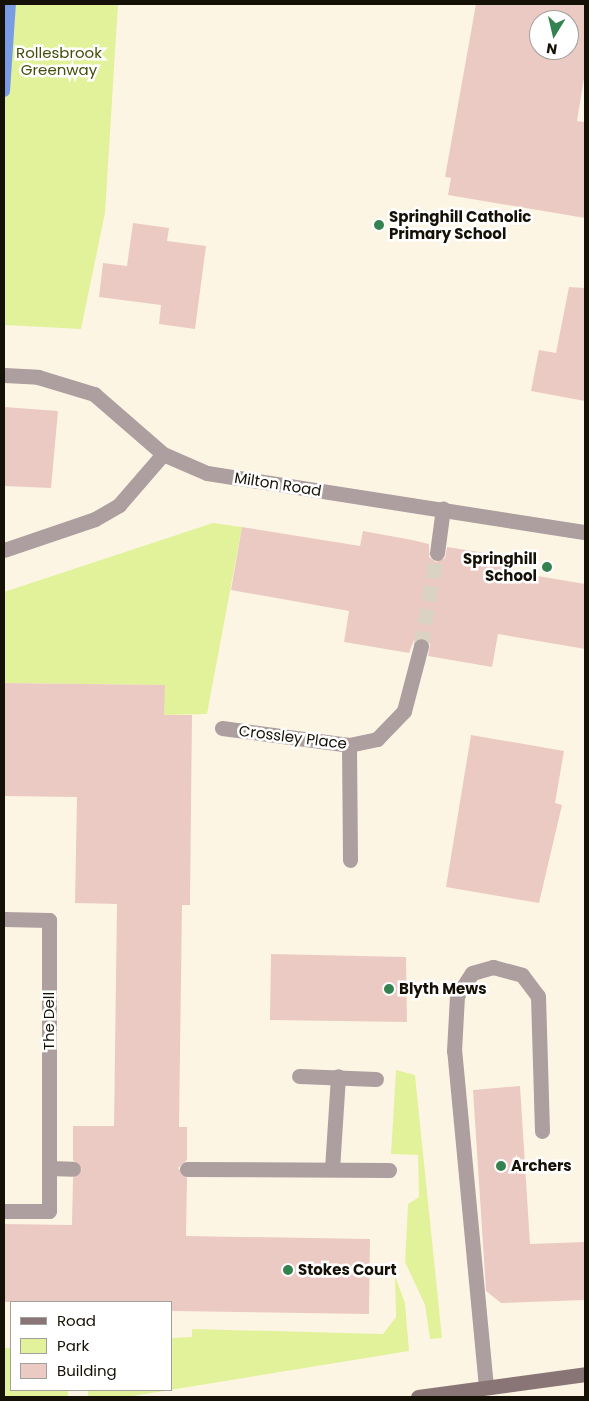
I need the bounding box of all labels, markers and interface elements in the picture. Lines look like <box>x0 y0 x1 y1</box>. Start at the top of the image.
north arrow <box>529 10 579 60</box>
text: N <box>545 38 559 60</box>
park label: Rollesbrook Greenway <box>16 43 102 78</box>
place label: Springhill Catholic Primary School <box>389 207 531 242</box>
marker: Springhill Catholic Primary School <box>373 219 385 231</box>
street label: Milton Road <box>233 468 323 500</box>
place label: Springhill School <box>463 549 537 584</box>
marker: Springhill School <box>541 561 553 573</box>
street label: Crossley Place <box>238 721 348 753</box>
place label: Blyth Mews <box>399 980 487 998</box>
marker: Blyth Mews <box>383 983 395 995</box>
street label: The Dell <box>40 992 58 1050</box>
place label: Archers <box>511 1157 572 1175</box>
marker: Archers <box>495 1160 507 1172</box>
place label: Stokes Court <box>298 1261 397 1279</box>
marker: Stokes Court <box>282 1264 294 1276</box>
legend <box>10 1301 172 1391</box>
text: Road <box>57 1310 96 1331</box>
text: Park <box>57 1335 89 1356</box>
text: Building <box>57 1360 117 1381</box>

